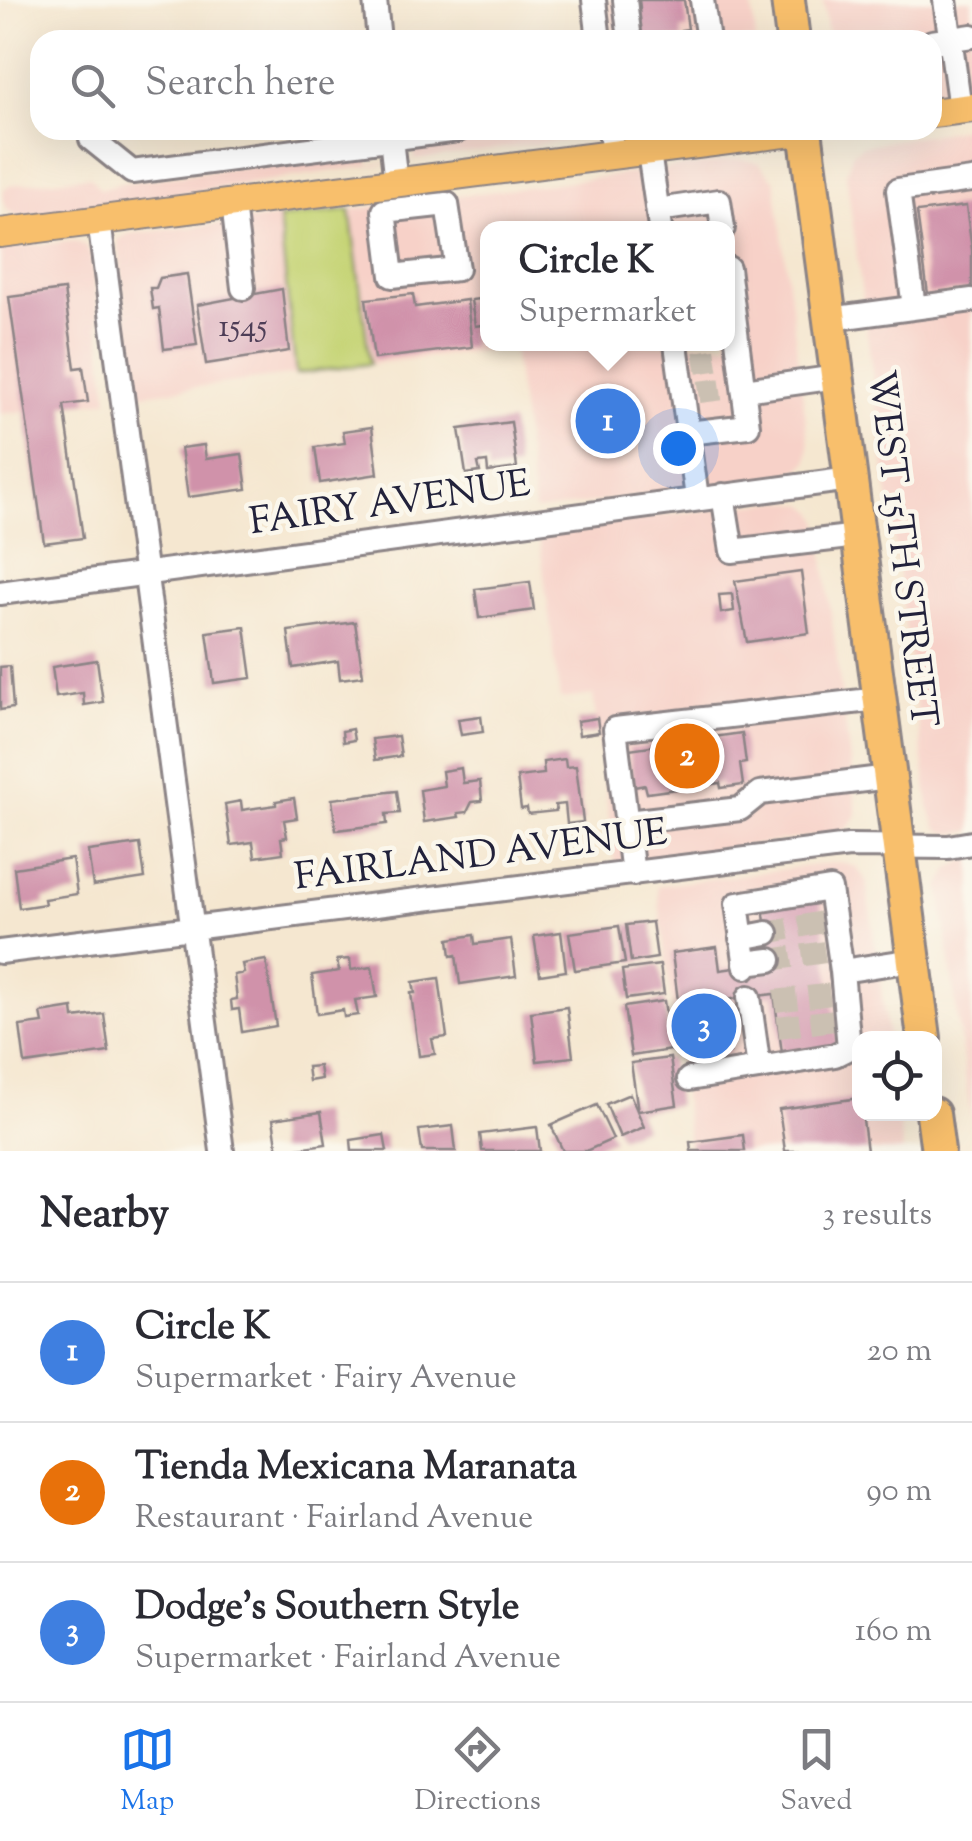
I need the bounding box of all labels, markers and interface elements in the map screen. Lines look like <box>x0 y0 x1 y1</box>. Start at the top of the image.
search box <box>30 30 942 140</box>
icon: search <box>65 58 120 113</box>
text: Search here <box>145 58 336 112</box>
popup <box>480 221 735 351</box>
text: Circle K <box>519 236 654 290</box>
text: Supermarket <box>519 290 696 336</box>
house number: 1545 <box>219 305 267 351</box>
street label: WEST 15TH STREET <box>851 367 949 731</box>
pin: 1 <box>576 384 640 458</box>
your location <box>653 423 704 474</box>
street label: FAIRY AVENUE <box>246 459 534 551</box>
pin: 2 <box>654 718 720 794</box>
street label: FAIRLAND AVENUE <box>292 807 670 907</box>
pin: 3 <box>672 988 736 1064</box>
map controls <box>852 1031 942 1121</box>
button: locate <box>852 1031 942 1121</box>
text: Nearby <box>40 1186 169 1246</box>
text: 3 results <box>822 1193 932 1239</box>
text: Circle K <box>135 1302 270 1356</box>
text: 1 <box>67 1329 78 1375</box>
text: 20 m <box>867 1329 932 1375</box>
text: Supermarket · Fairy Avenue <box>135 1356 517 1402</box>
text: Tienda Mexicana Maranata <box>135 1442 577 1496</box>
text: 2 <box>65 1469 80 1515</box>
text: 90 m <box>866 1469 932 1515</box>
text: Restaurant · Fairland Avenue <box>135 1496 533 1542</box>
text: Dodge's Southern Style <box>135 1582 519 1636</box>
text: 3 <box>66 1609 79 1655</box>
text: 160 m <box>855 1609 932 1655</box>
text: Supermarket · Fairland Avenue <box>135 1636 561 1682</box>
tab: Map <box>120 1722 175 1822</box>
tab: Directions <box>414 1722 541 1822</box>
tab: Saved <box>780 1722 852 1822</box>

